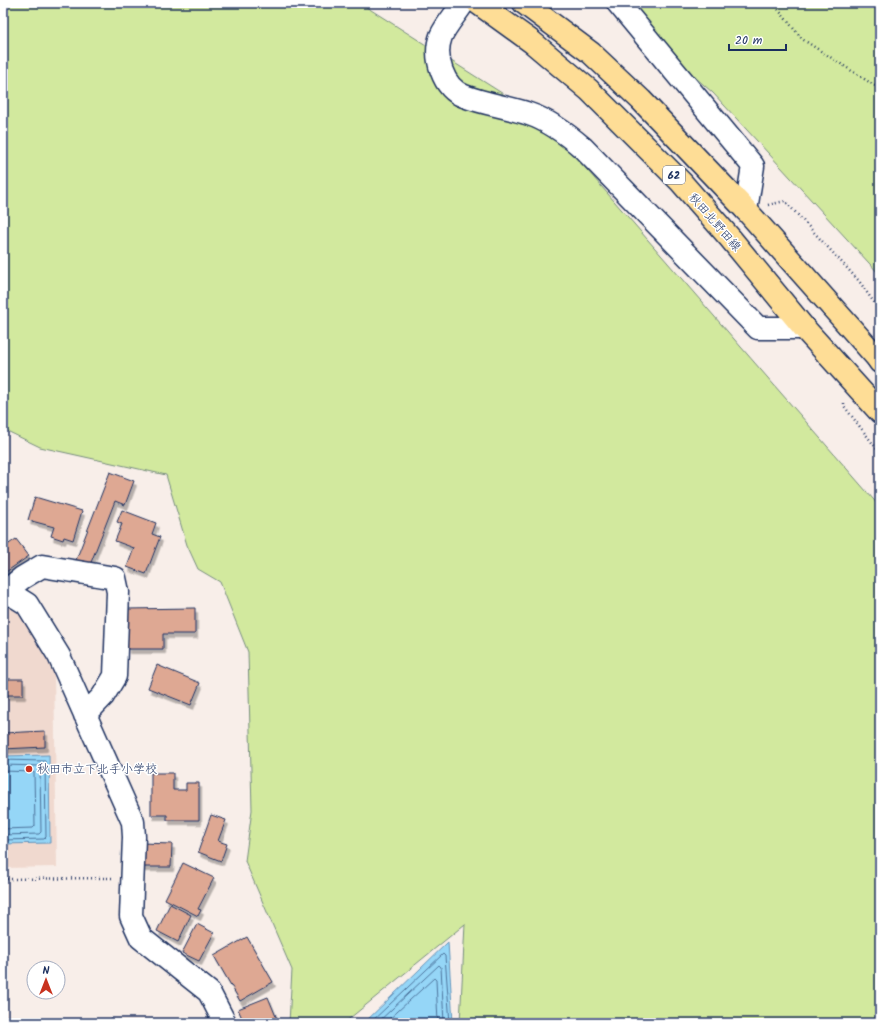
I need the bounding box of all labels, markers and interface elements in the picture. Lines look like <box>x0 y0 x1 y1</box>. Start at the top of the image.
scale bar <box>729 26 786 52</box>
text: 20 m <box>735 31 763 50</box>
road number: 62 <box>663 166 685 184</box>
street label: 秋田北野田線 <box>684 189 745 256</box>
place label: 秋田市立下北手小学校 <box>37 760 157 779</box>
marker: 秋田市立下北手小学校 <box>24 764 34 774</box>
north arrow <box>26 960 66 1000</box>
text: N <box>43 962 50 980</box>

